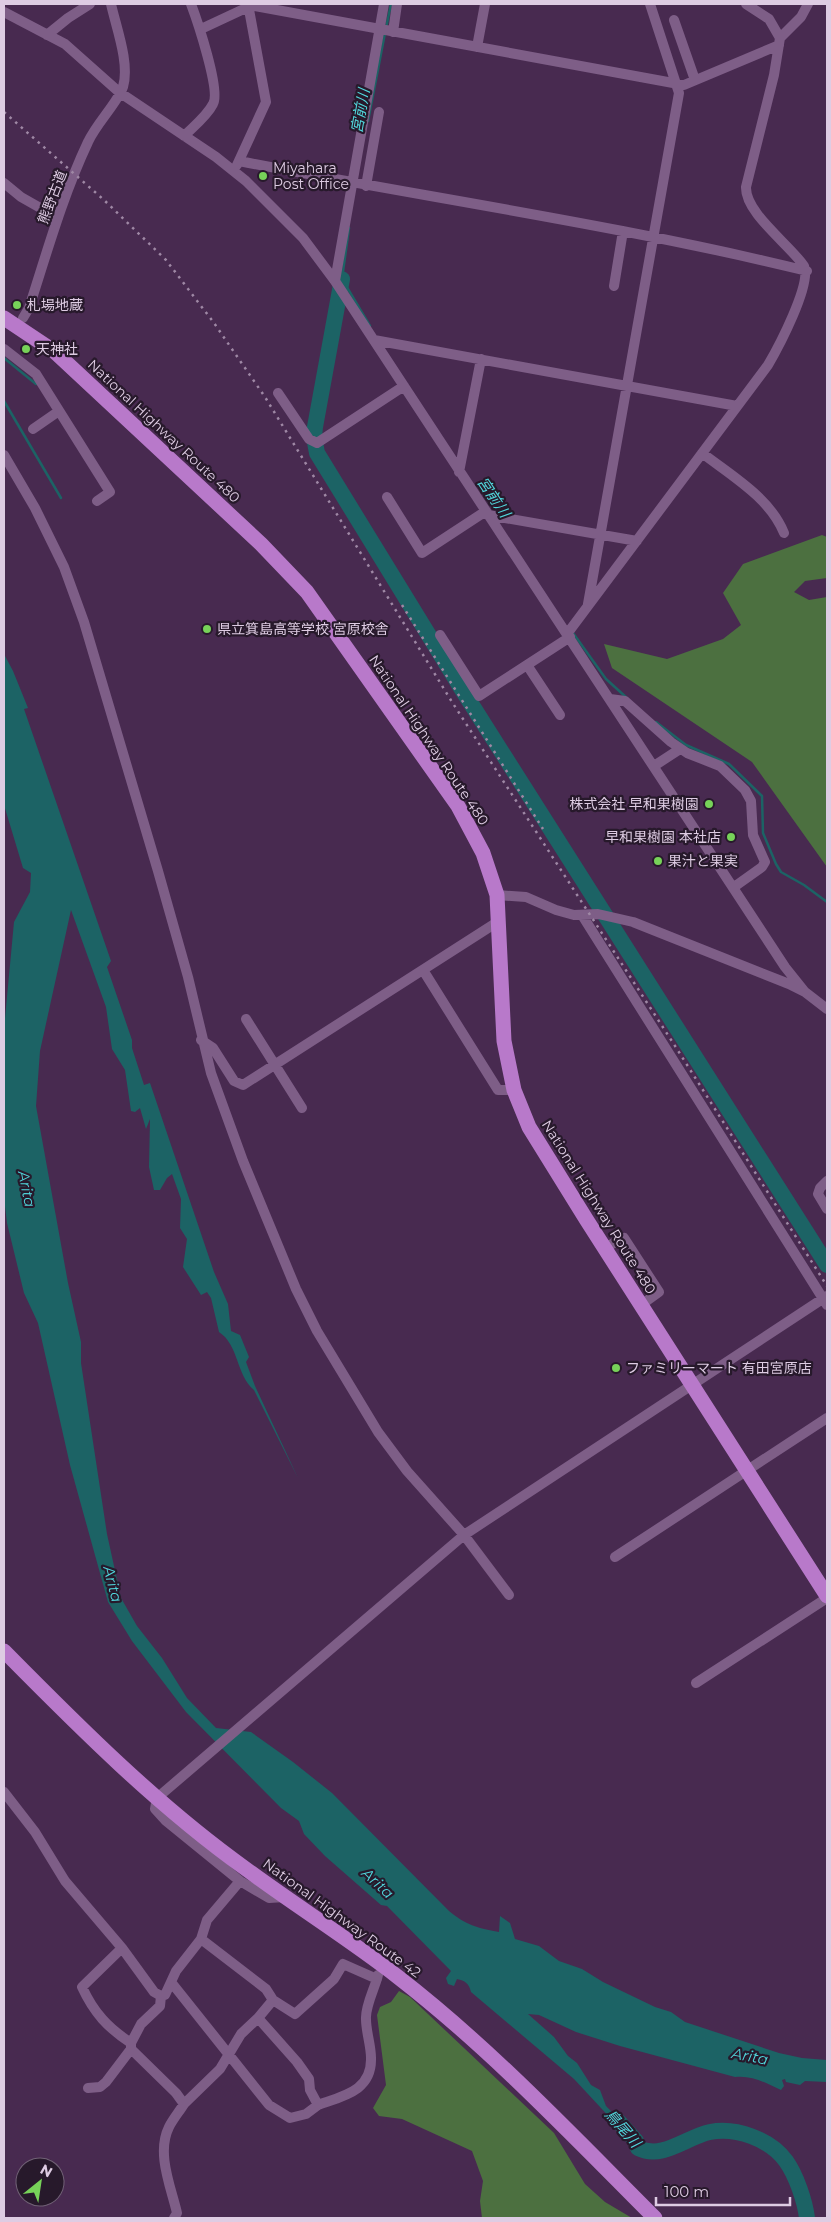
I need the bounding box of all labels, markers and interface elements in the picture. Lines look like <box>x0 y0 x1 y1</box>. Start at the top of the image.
water label: 宮前川 <box>347 85 374 135</box>
place label: Miyahara Post Office <box>273 159 349 193</box>
street label: 熊野古道 <box>34 168 70 226</box>
marker: Miyahara Post Office <box>257 170 269 182</box>
place label: 札場地蔵 <box>27 296 83 314</box>
marker: 札場地蔵 <box>11 299 23 311</box>
place label: 天神社 <box>36 340 78 358</box>
marker: 天神社 <box>20 343 32 355</box>
street label: National Highway Route 480 <box>84 356 244 506</box>
water label: 宮前川 <box>474 473 516 523</box>
place label: 県立箕島高等学校 宮原校舎 <box>217 620 389 638</box>
marker: 県立箕島高等学校 宮原校舎 <box>201 623 213 635</box>
street label: National Highway Route 480 <box>365 651 493 829</box>
place label: 株式会社 早和果樹園 <box>569 795 699 813</box>
marker: 株式会社 早和果樹園 <box>703 798 715 810</box>
place label: 早和果樹園 本社店 <box>605 828 721 846</box>
marker: 早和果樹園 本社店 <box>725 831 737 843</box>
place label: 果汁と果実 <box>668 852 738 870</box>
marker: 果汁と果実 <box>652 855 664 867</box>
street label: National Highway Route 480 <box>538 1117 660 1297</box>
water label: Arita <box>14 1168 40 1209</box>
place label: ファミリーマート 有田宮原店 <box>626 1359 812 1377</box>
marker: ファミリーマート 有田宮原店 <box>610 1362 622 1374</box>
water label: Arita <box>99 1563 127 1604</box>
street label: National Highway Route 42 <box>259 1854 425 1982</box>
water label: Arita <box>357 1863 398 1902</box>
water label: Arita <box>729 2043 770 2069</box>
water label: 鳥尾川 <box>601 2105 646 2153</box>
north arrow <box>15 2157 65 2207</box>
text: N <box>37 2160 56 2181</box>
scale bar <box>656 2174 790 2206</box>
text: 100 m <box>664 2182 709 2201</box>

